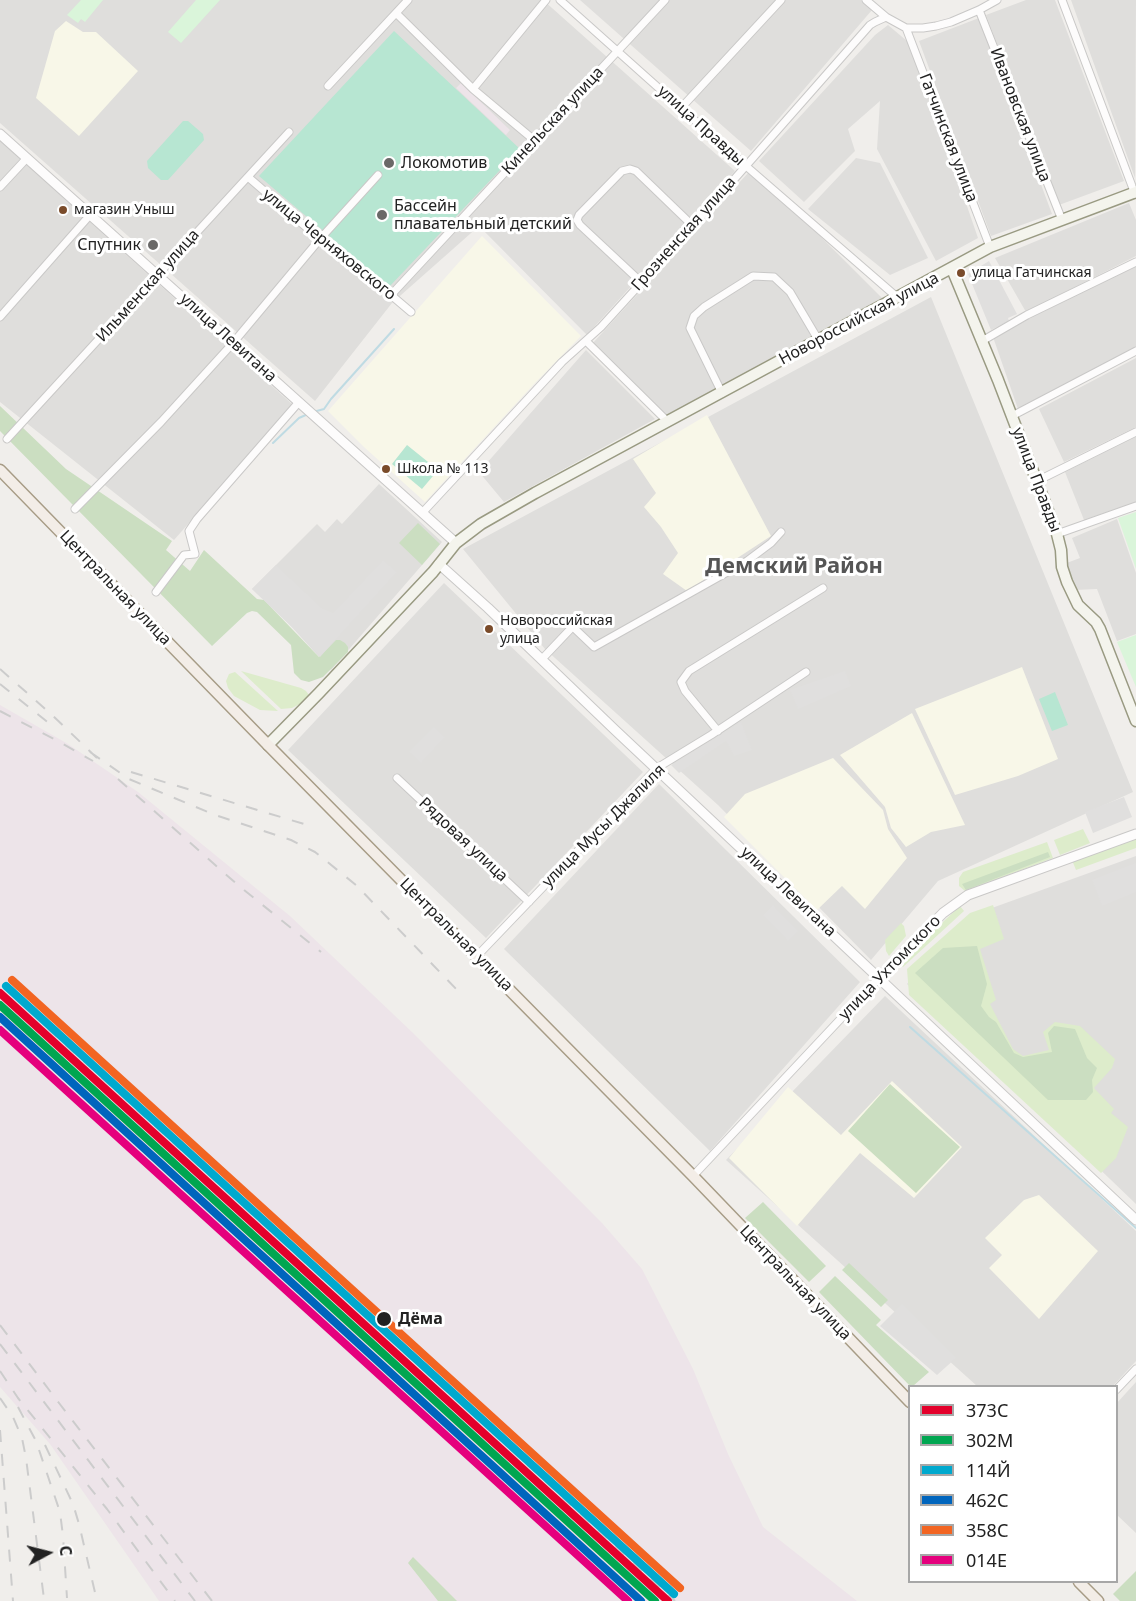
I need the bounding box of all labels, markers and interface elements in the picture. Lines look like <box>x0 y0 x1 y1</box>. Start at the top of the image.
street label: Ивановская улица <box>986 45 1054 185</box>
street label: Кинельская улица <box>498 63 608 179</box>
street label: Гатчинская улица <box>915 71 981 205</box>
street label: улица Правды <box>653 82 749 170</box>
place label: Локомотив <box>401 153 487 173</box>
marker: Локомотив <box>382 156 396 170</box>
street label: Грозненская улица <box>628 173 740 295</box>
street label: улица Черняховского <box>258 185 400 305</box>
place label: Бассейн плавательный детский <box>394 196 572 234</box>
place label: магазин Уныш <box>74 202 174 218</box>
marker: магазин Уныш <box>57 204 69 216</box>
marker: Бассейн плавательный детский <box>375 208 389 222</box>
street label: Ильменская улица <box>92 226 204 346</box>
place label: Спутник <box>77 235 141 255</box>
marker: Спутник <box>146 238 160 252</box>
place label: улица Гатчинская <box>972 265 1092 281</box>
marker: улица Гатчинская <box>955 267 967 279</box>
street label: Новороссийская улица <box>776 269 942 369</box>
street label: улица Левитана <box>176 290 280 386</box>
street label: улица Правды <box>1007 425 1065 535</box>
place label: Школа № 113 <box>397 461 489 477</box>
marker: Школа № 113 <box>380 463 392 475</box>
street label: Центральная улица <box>55 527 175 649</box>
district label: Демский Район <box>705 554 883 580</box>
place label: Новороссийская улица <box>500 613 613 646</box>
marker: Новороссийская улица <box>483 623 495 635</box>
street label: улица Мусы Джалиля <box>538 760 670 892</box>
street label: Рядовая улица <box>415 794 511 886</box>
street label: улица Левитана <box>736 843 840 941</box>
street label: Центральная улица <box>395 874 517 996</box>
street label: улица Ухтомского <box>835 912 945 1024</box>
street label: Центральная улица <box>735 1222 855 1344</box>
place label: Дёма <box>398 1309 443 1329</box>
marker: Дёма <box>375 1310 393 1328</box>
legend <box>908 1385 1118 1583</box>
text: 373C <box>966 1398 1008 1422</box>
text: 302М <box>966 1428 1013 1452</box>
text: 114Й <box>966 1458 1011 1482</box>
text: 462С <box>966 1488 1008 1512</box>
text: 358С <box>966 1518 1008 1542</box>
north arrow <box>18 1523 78 1583</box>
text: С <box>54 1544 77 1557</box>
text: 014Е <box>966 1548 1007 1572</box>

